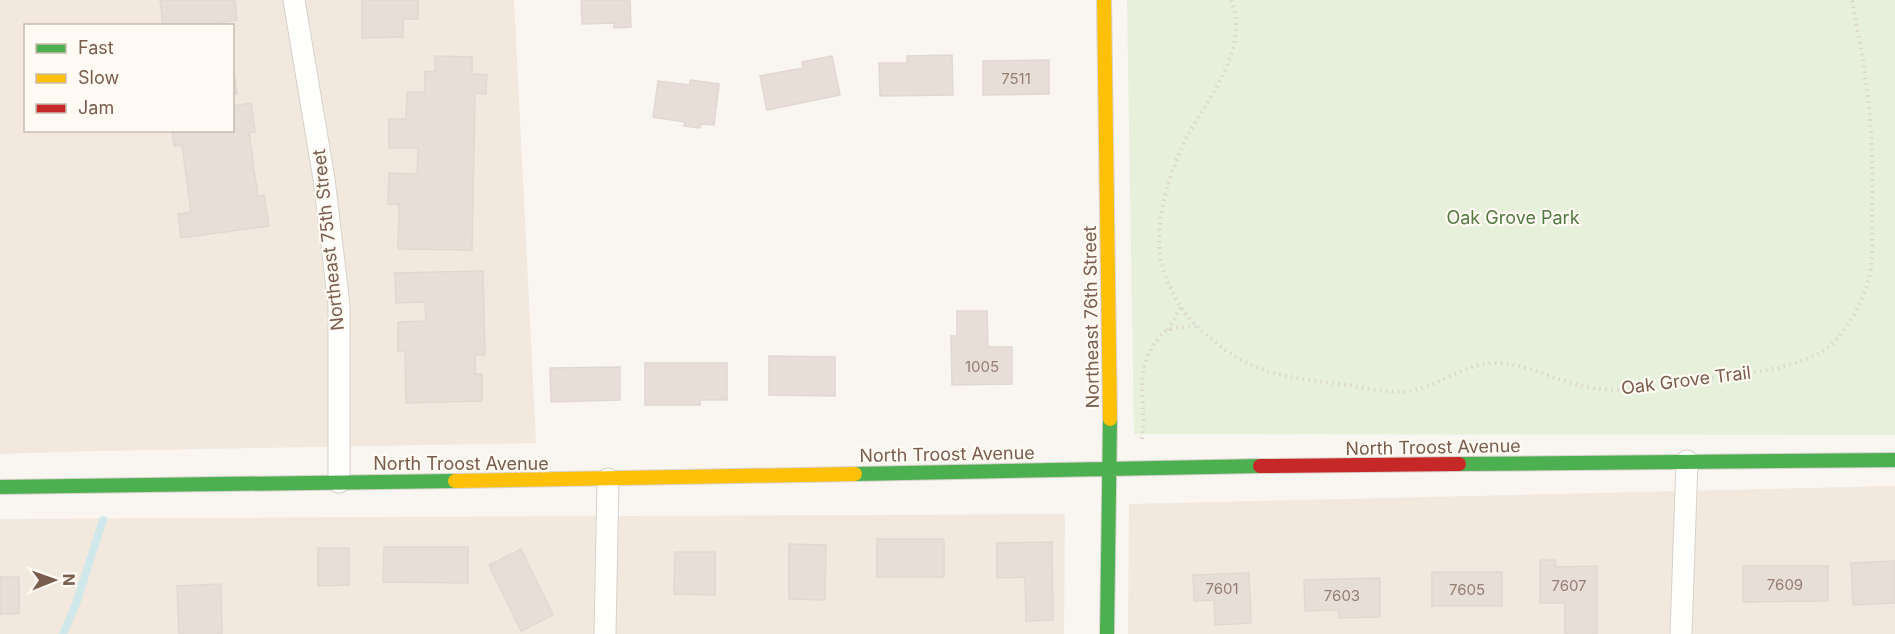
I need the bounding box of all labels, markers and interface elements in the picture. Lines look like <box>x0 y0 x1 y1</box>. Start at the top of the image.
legend <box>24 24 234 132</box>
text: Fast <box>78 37 114 58</box>
text: Slow <box>78 67 119 88</box>
house number: 7511 <box>1001 69 1031 88</box>
text: Jam <box>78 97 114 118</box>
street label: Northeast 75th Street <box>308 148 348 332</box>
park label: Oak Grove Park <box>1446 207 1580 228</box>
street label: Northeast 76th Street <box>1079 225 1103 408</box>
house number: 1005 <box>965 357 999 376</box>
street label: Oak Grove Trail <box>1620 362 1752 398</box>
street label: North Troost Avenue <box>1345 435 1521 459</box>
street label: North Troost Avenue <box>859 442 1035 466</box>
street label: North Troost Avenue <box>373 453 549 474</box>
north arrow <box>24 550 84 610</box>
text: N <box>59 573 79 586</box>
house number: 7609 <box>1767 575 1803 594</box>
house number: 7607 <box>1551 576 1587 595</box>
house number: 7601 <box>1205 579 1239 598</box>
house number: 7605 <box>1449 580 1485 599</box>
house number: 7603 <box>1324 586 1360 605</box>

